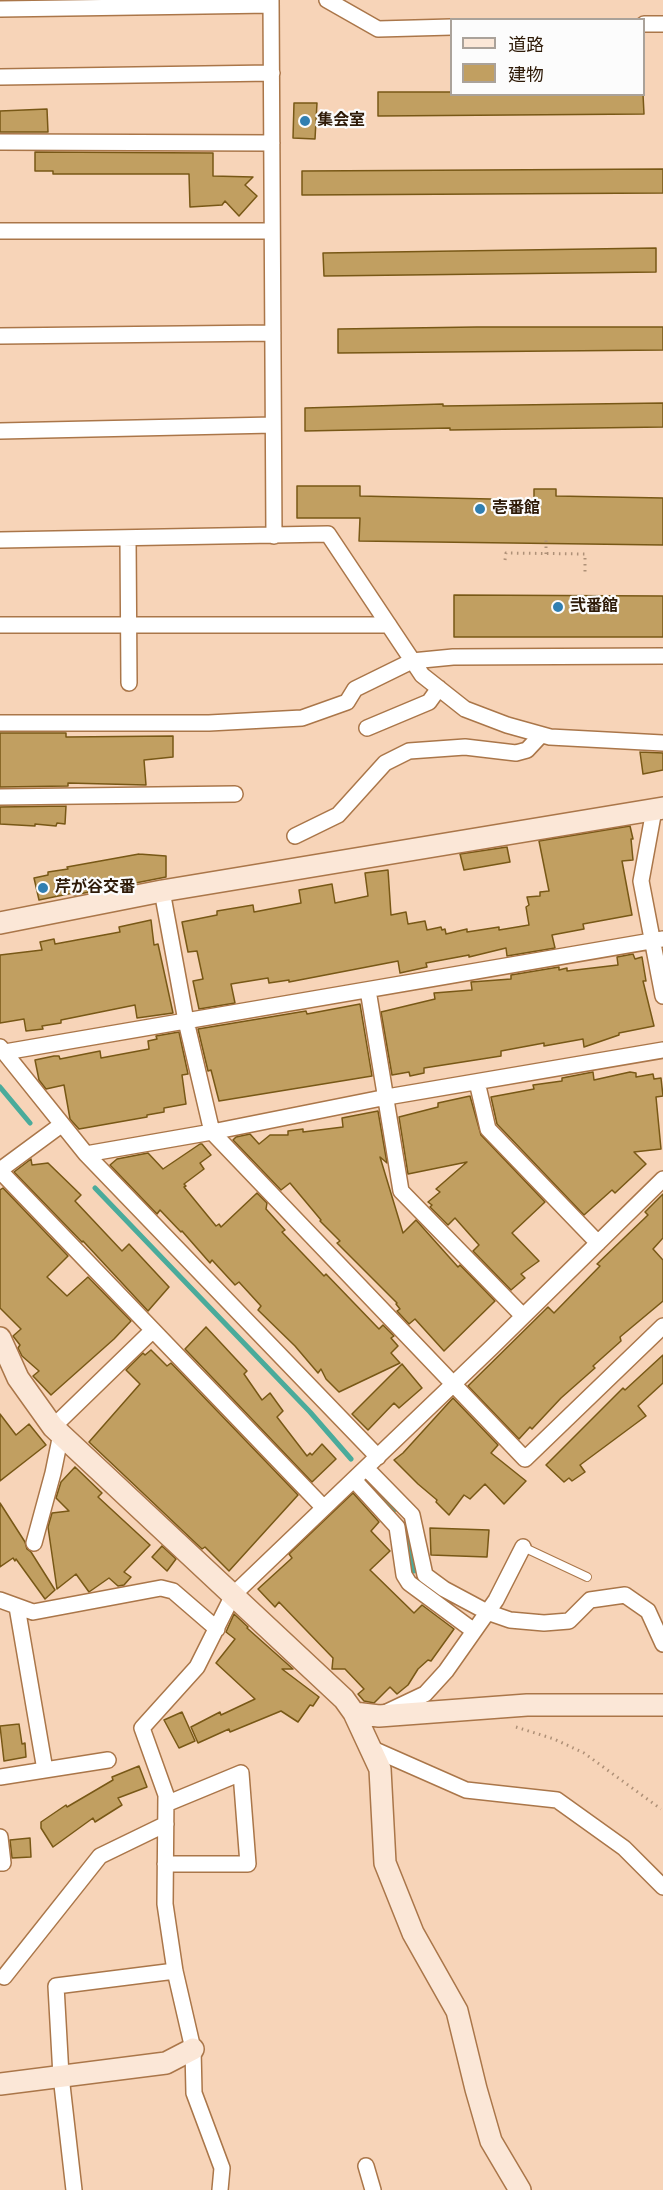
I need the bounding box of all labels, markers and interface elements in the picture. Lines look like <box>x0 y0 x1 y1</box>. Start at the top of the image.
legend <box>450 18 645 96</box>
text: 道路 <box>508 32 544 57</box>
text: 建物 <box>508 62 544 87</box>
place label: 集会室 <box>317 111 365 131</box>
marker: 集会室 <box>298 114 312 128</box>
place label: 壱番館 <box>492 499 540 519</box>
marker: 壱番館 <box>473 502 487 516</box>
place label: 弐番館 <box>570 597 618 617</box>
marker: 弐番館 <box>551 600 565 614</box>
place label: 芹が谷交番 <box>55 878 135 898</box>
marker: 芹が谷交番 <box>36 881 50 895</box>

